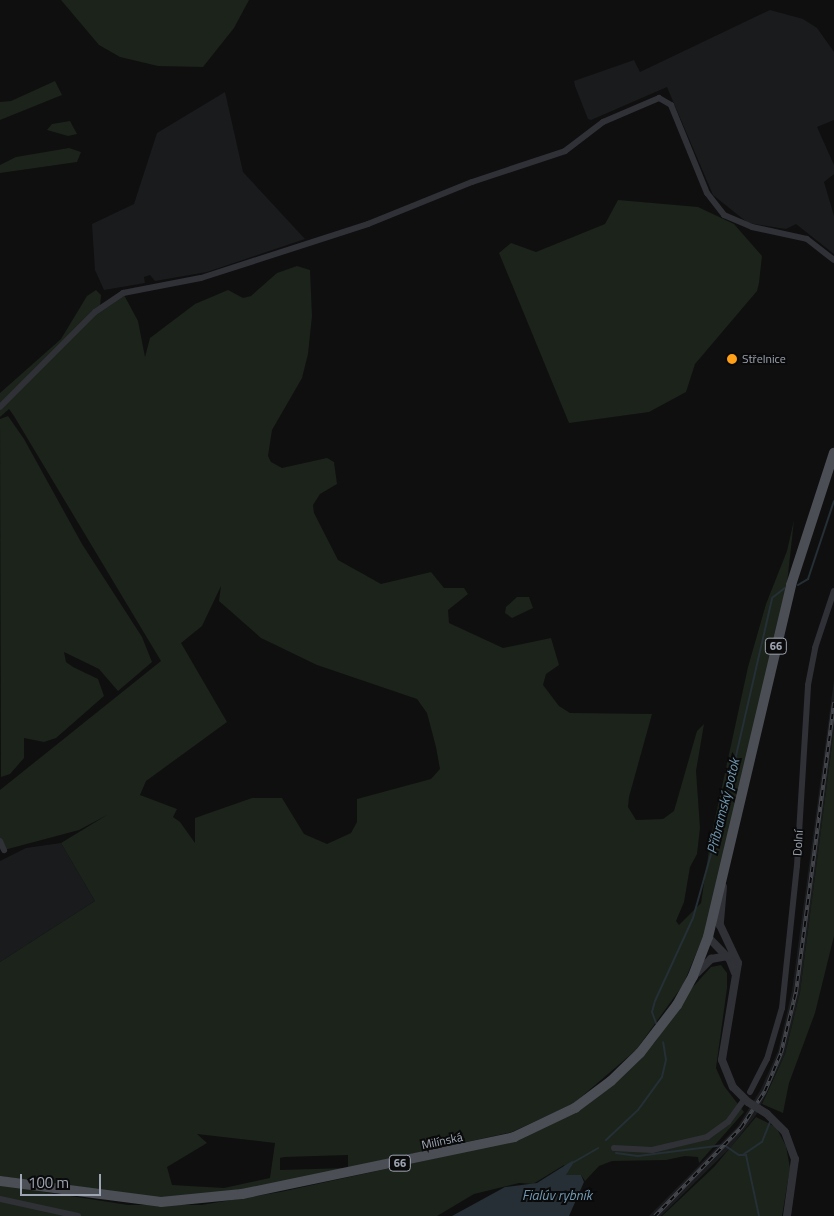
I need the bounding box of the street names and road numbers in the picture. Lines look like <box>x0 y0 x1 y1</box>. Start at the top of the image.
road number: 66 <box>765 637 787 654</box>
street label: Dolní <box>790 830 806 856</box>
street label: Milínská <box>420 1130 464 1152</box>
road number: 66 <box>389 1154 411 1172</box>

